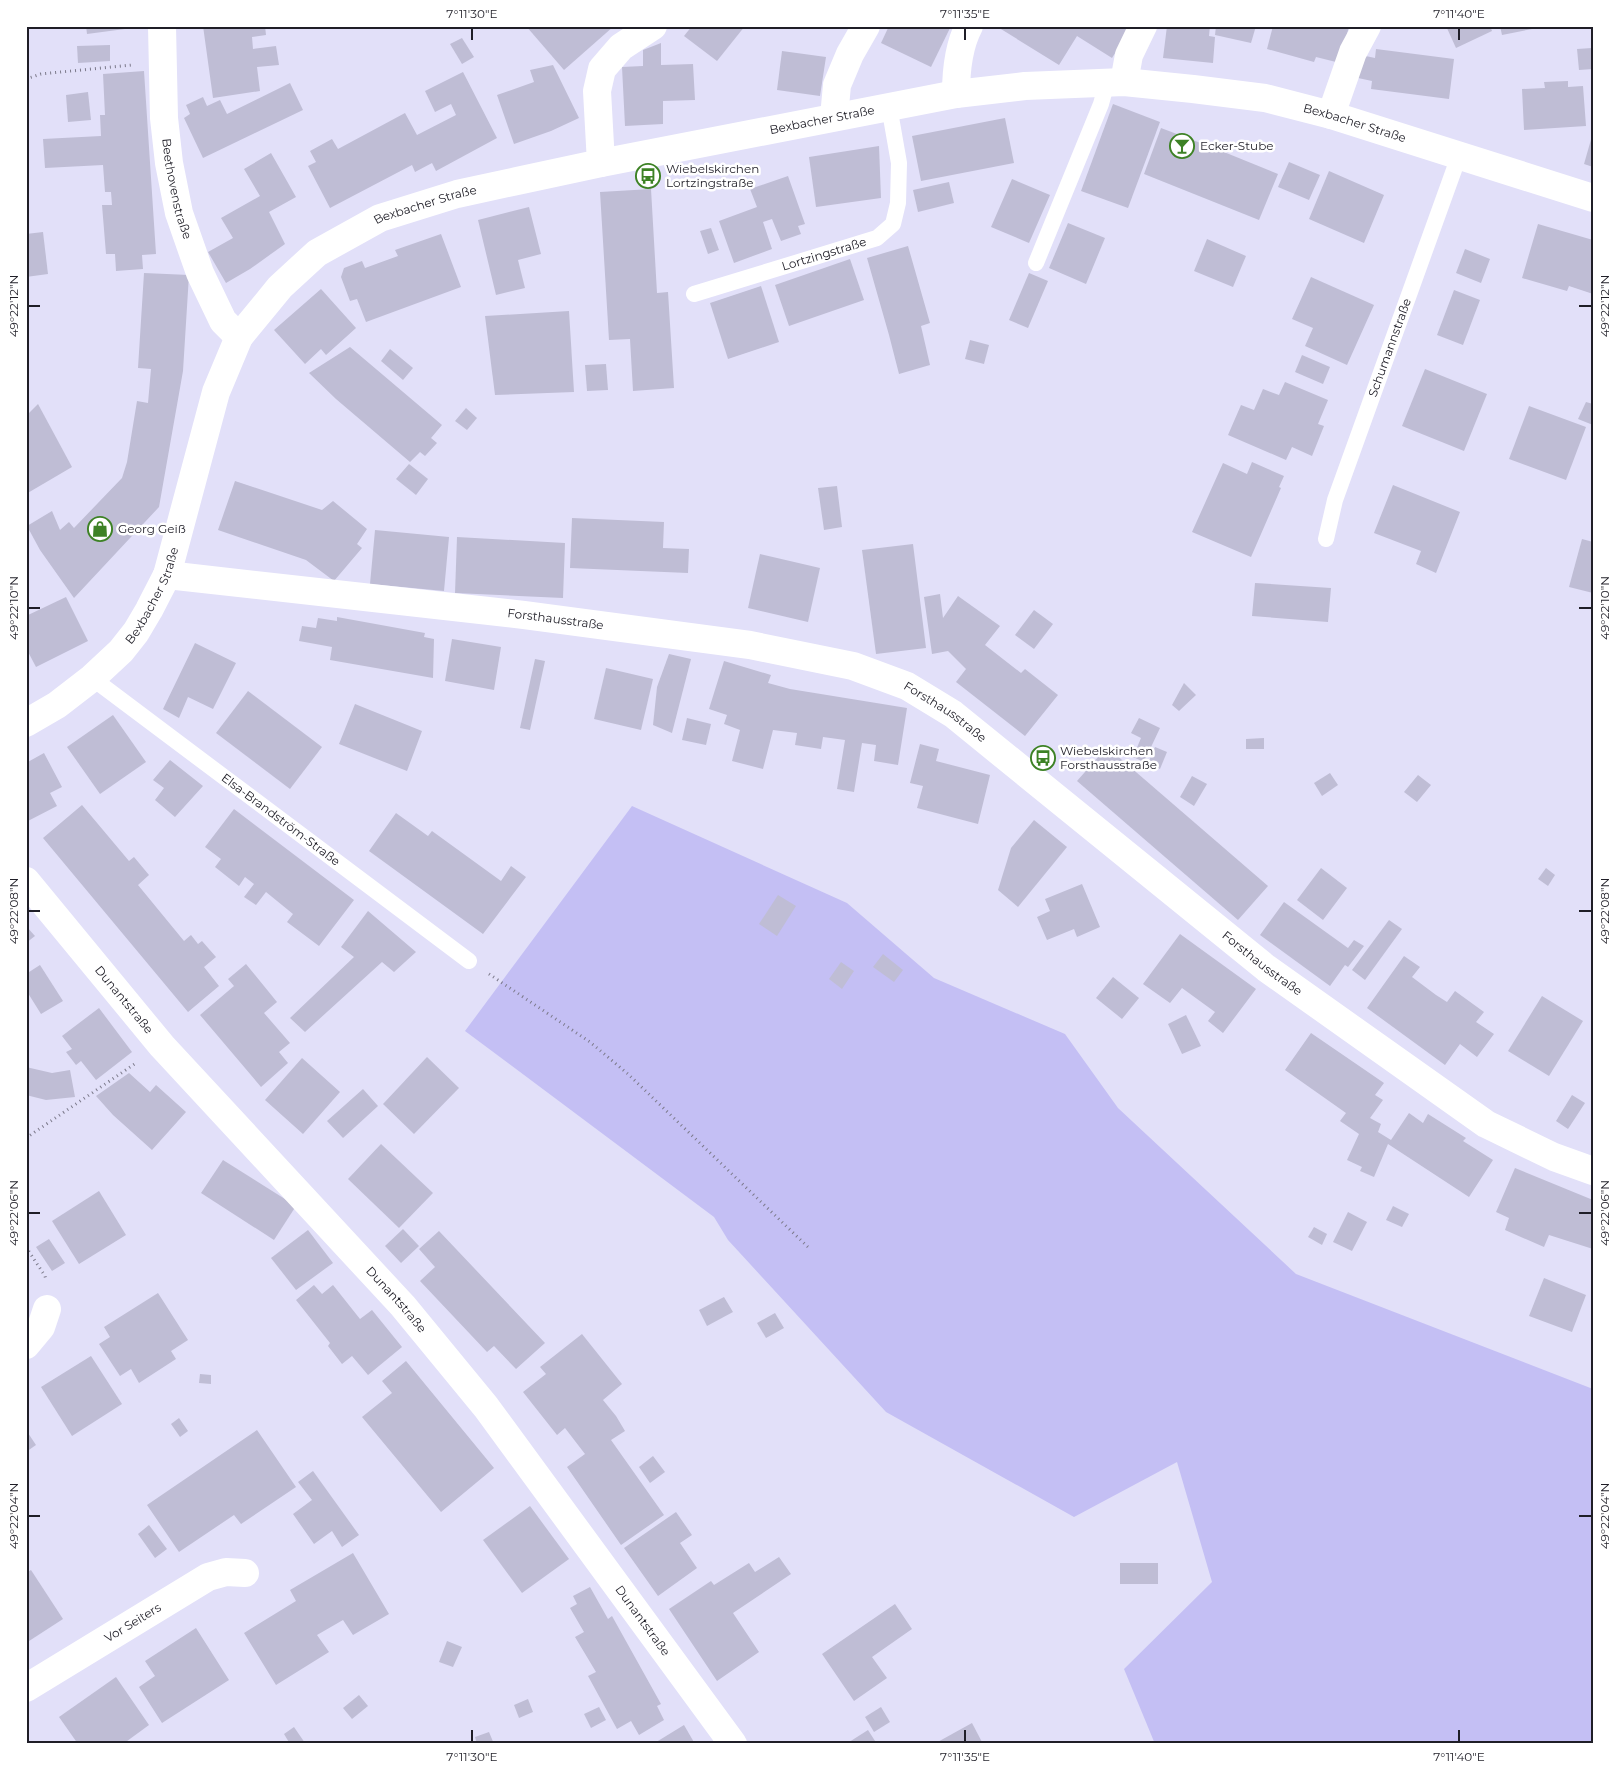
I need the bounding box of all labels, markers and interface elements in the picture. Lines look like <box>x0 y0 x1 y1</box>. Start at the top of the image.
text: 7°11'30"E <box>446 6 498 21</box>
text: 7°11'35"E <box>940 6 990 21</box>
text: 7°11'40"E <box>1433 6 1485 21</box>
street label: Bexbacher Straße <box>1302 100 1408 145</box>
street label: Bexbacher Straße <box>768 102 876 137</box>
bar icon: Ecker-Stube <box>1169 133 1195 159</box>
street label: Beethovenstraße <box>159 137 196 241</box>
place label: Ecker-Stube <box>1200 138 1274 153</box>
place label: Wiebelskirchen Lortzingstraße <box>666 161 759 190</box>
bus stop icon: Wiebelskirchen Lortzingstraße <box>635 163 661 189</box>
street label: Bexbacher Straße <box>371 182 478 227</box>
street label: Lortzingstraße <box>780 234 868 274</box>
text: 49°22'12"N <box>6 275 21 337</box>
text: 49°22'12"N <box>1597 275 1612 337</box>
street label: Schumannstraße <box>1365 296 1414 399</box>
shop icon: Georg Geiß <box>87 516 113 542</box>
place label: Georg Geiß <box>118 521 186 536</box>
street label: Bexbacher Straße <box>122 545 181 647</box>
text: 49°22'10"N <box>6 576 21 640</box>
text: 49°22'10"N <box>1597 576 1612 640</box>
street label: Forsthausstraße <box>507 605 605 633</box>
street label: Forsthausstraße <box>901 678 990 745</box>
place label: Wiebelskirchen Forsthausstraße <box>1060 743 1157 772</box>
bus stop icon: Wiebelskirchen Forsthausstraße <box>1030 745 1056 771</box>
street label: Elsa-Brandström-Straße <box>219 770 343 869</box>
text: 49°22'08"N <box>6 878 21 944</box>
text: 49°22'08"N <box>1597 878 1612 944</box>
street label: Forsthausstraße <box>1219 928 1305 998</box>
street label: Dunantstraße <box>92 962 157 1037</box>
text: 49°22'06"N <box>6 1180 21 1246</box>
text: 49°22'06"N <box>1597 1180 1612 1246</box>
street label: Dunantstraße <box>363 1263 430 1336</box>
text: 49°22'04"N <box>6 1483 21 1549</box>
text: 49°22'04"N <box>1597 1483 1612 1549</box>
street label: Dunantstraße <box>612 1582 674 1659</box>
street label: Vor Seiters <box>101 1599 164 1645</box>
text: 7°11'30"E <box>446 1749 498 1764</box>
text: 7°11'35"E <box>940 1749 990 1764</box>
text: 7°11'40"E <box>1433 1749 1485 1764</box>

